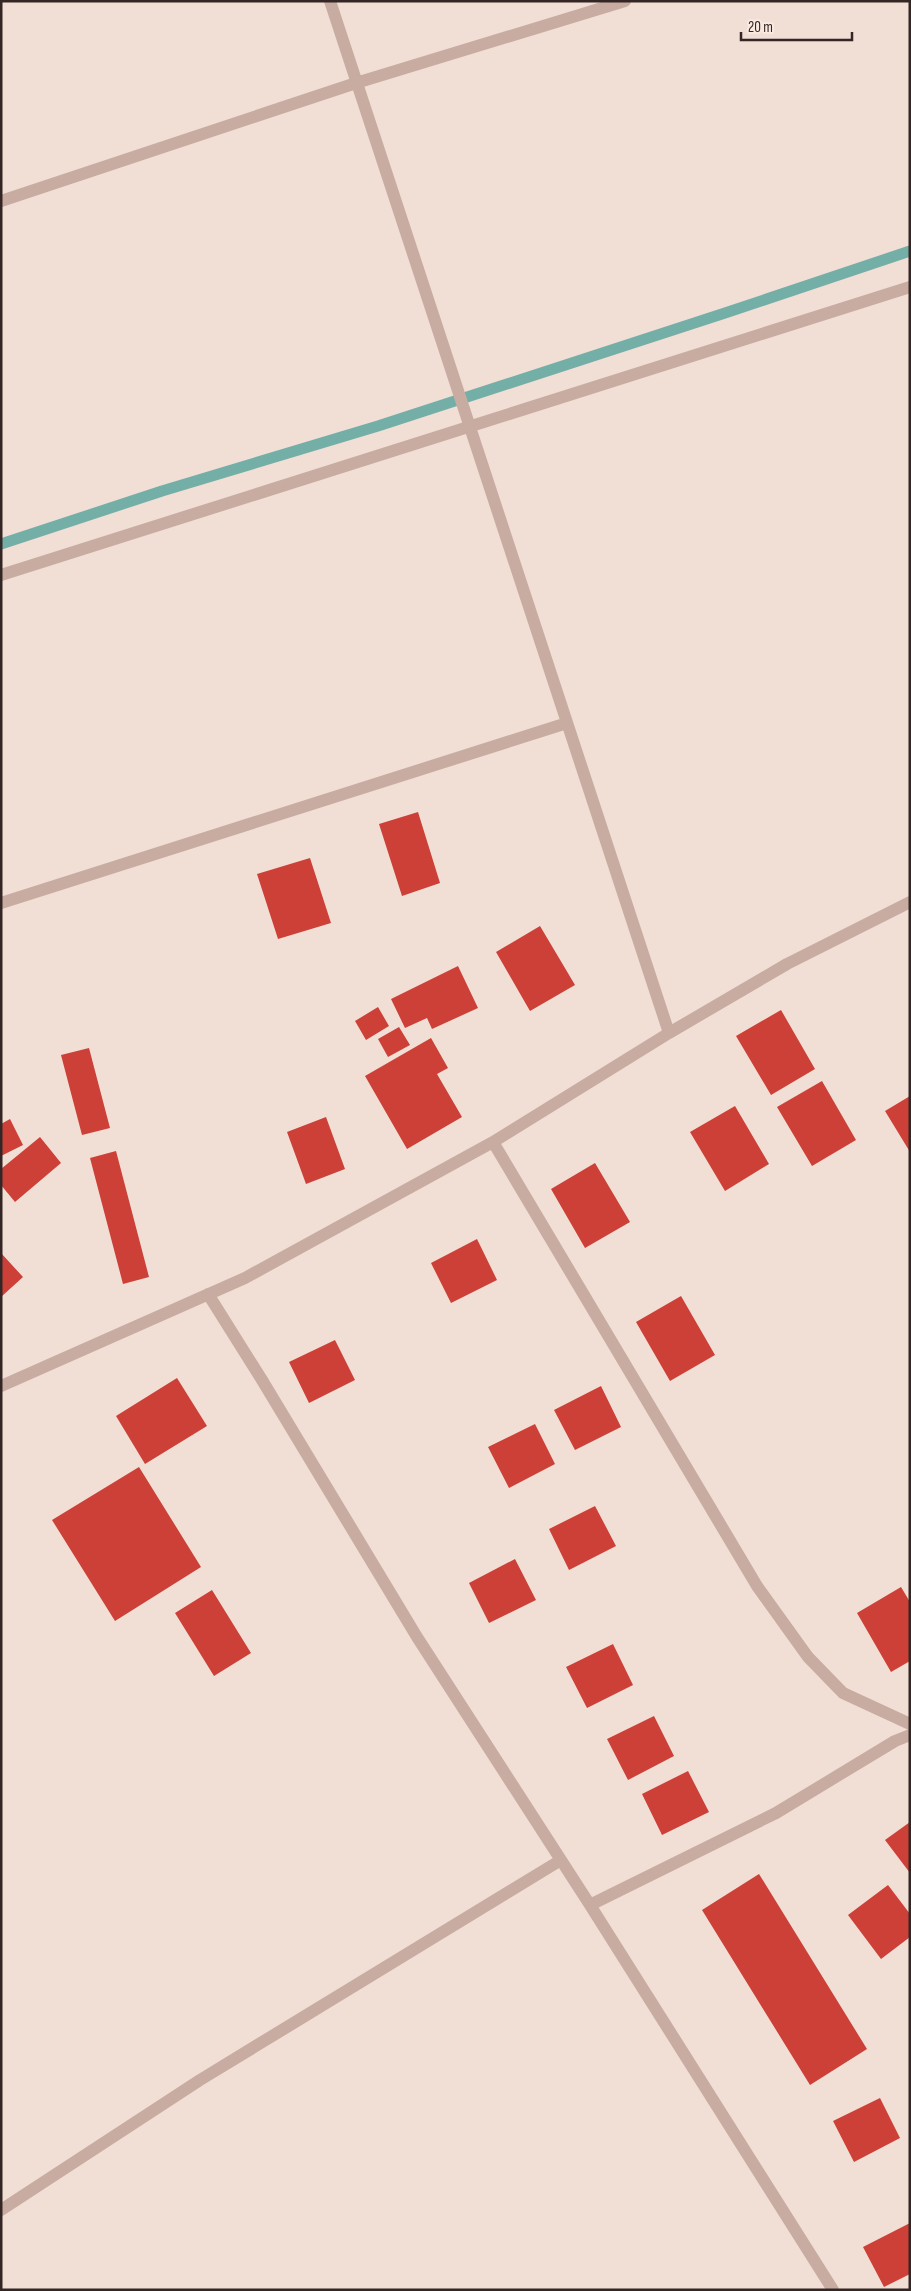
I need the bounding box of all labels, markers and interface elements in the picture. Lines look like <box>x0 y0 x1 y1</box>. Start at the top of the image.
scale bar <box>741 10 852 42</box>
text: 20 m <box>748 18 773 37</box>

